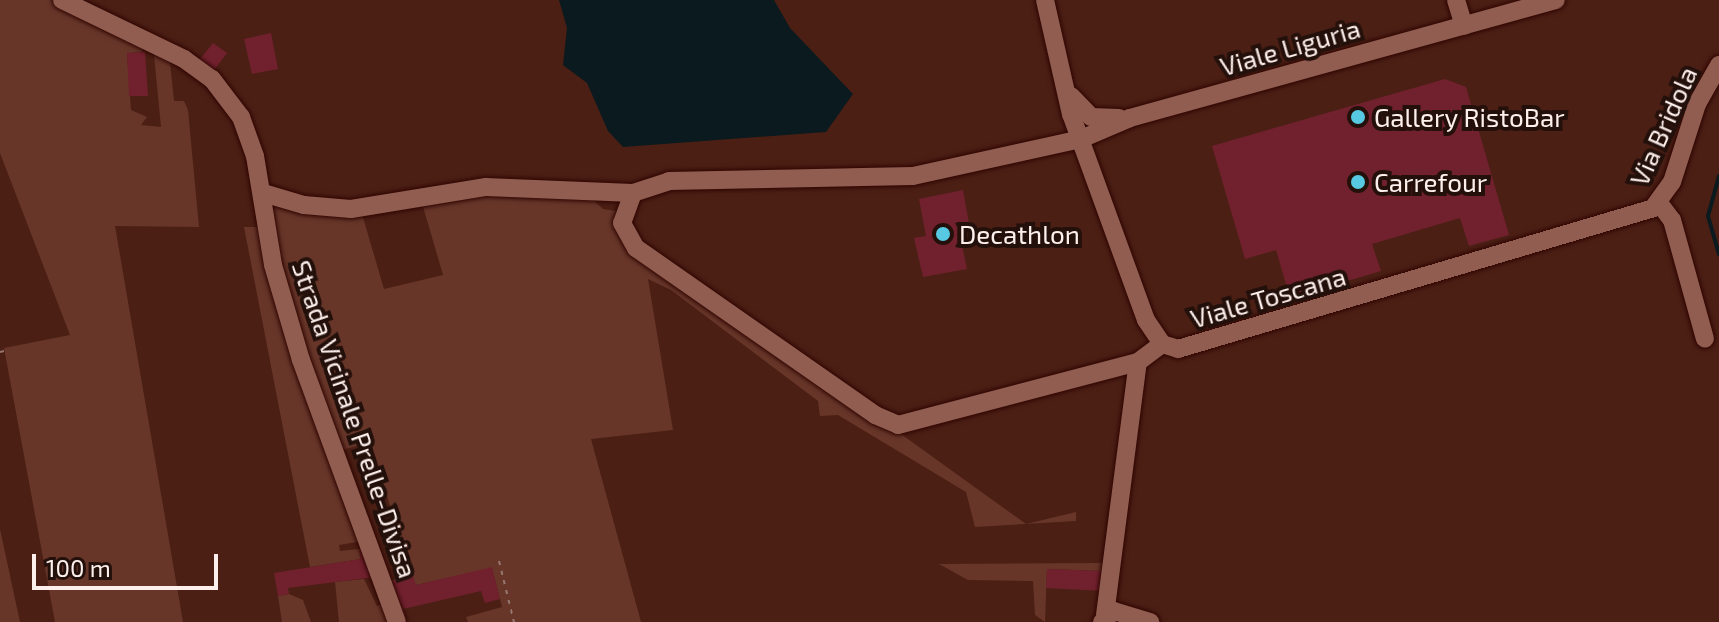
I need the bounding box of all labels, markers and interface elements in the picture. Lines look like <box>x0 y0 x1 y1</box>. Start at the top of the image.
street label: Viale Liguria <box>1216 12 1364 82</box>
street label: Via Bridola <box>1623 62 1703 190</box>
place label: Gallery RistoBar <box>1374 101 1565 133</box>
marker: Gallery RistoBar <box>1349 108 1367 126</box>
place label: Carrefour <box>1374 166 1487 198</box>
marker: Carrefour <box>1349 173 1367 191</box>
place label: Decathlon <box>959 218 1080 250</box>
marker: Decathlon <box>934 225 952 243</box>
street label: Strada Vicinale Prelle-Divisa <box>286 256 424 582</box>
street label: Viale Toscana <box>1187 260 1349 334</box>
scale bar <box>36 538 222 588</box>
text: 100 m <box>46 553 111 582</box>

